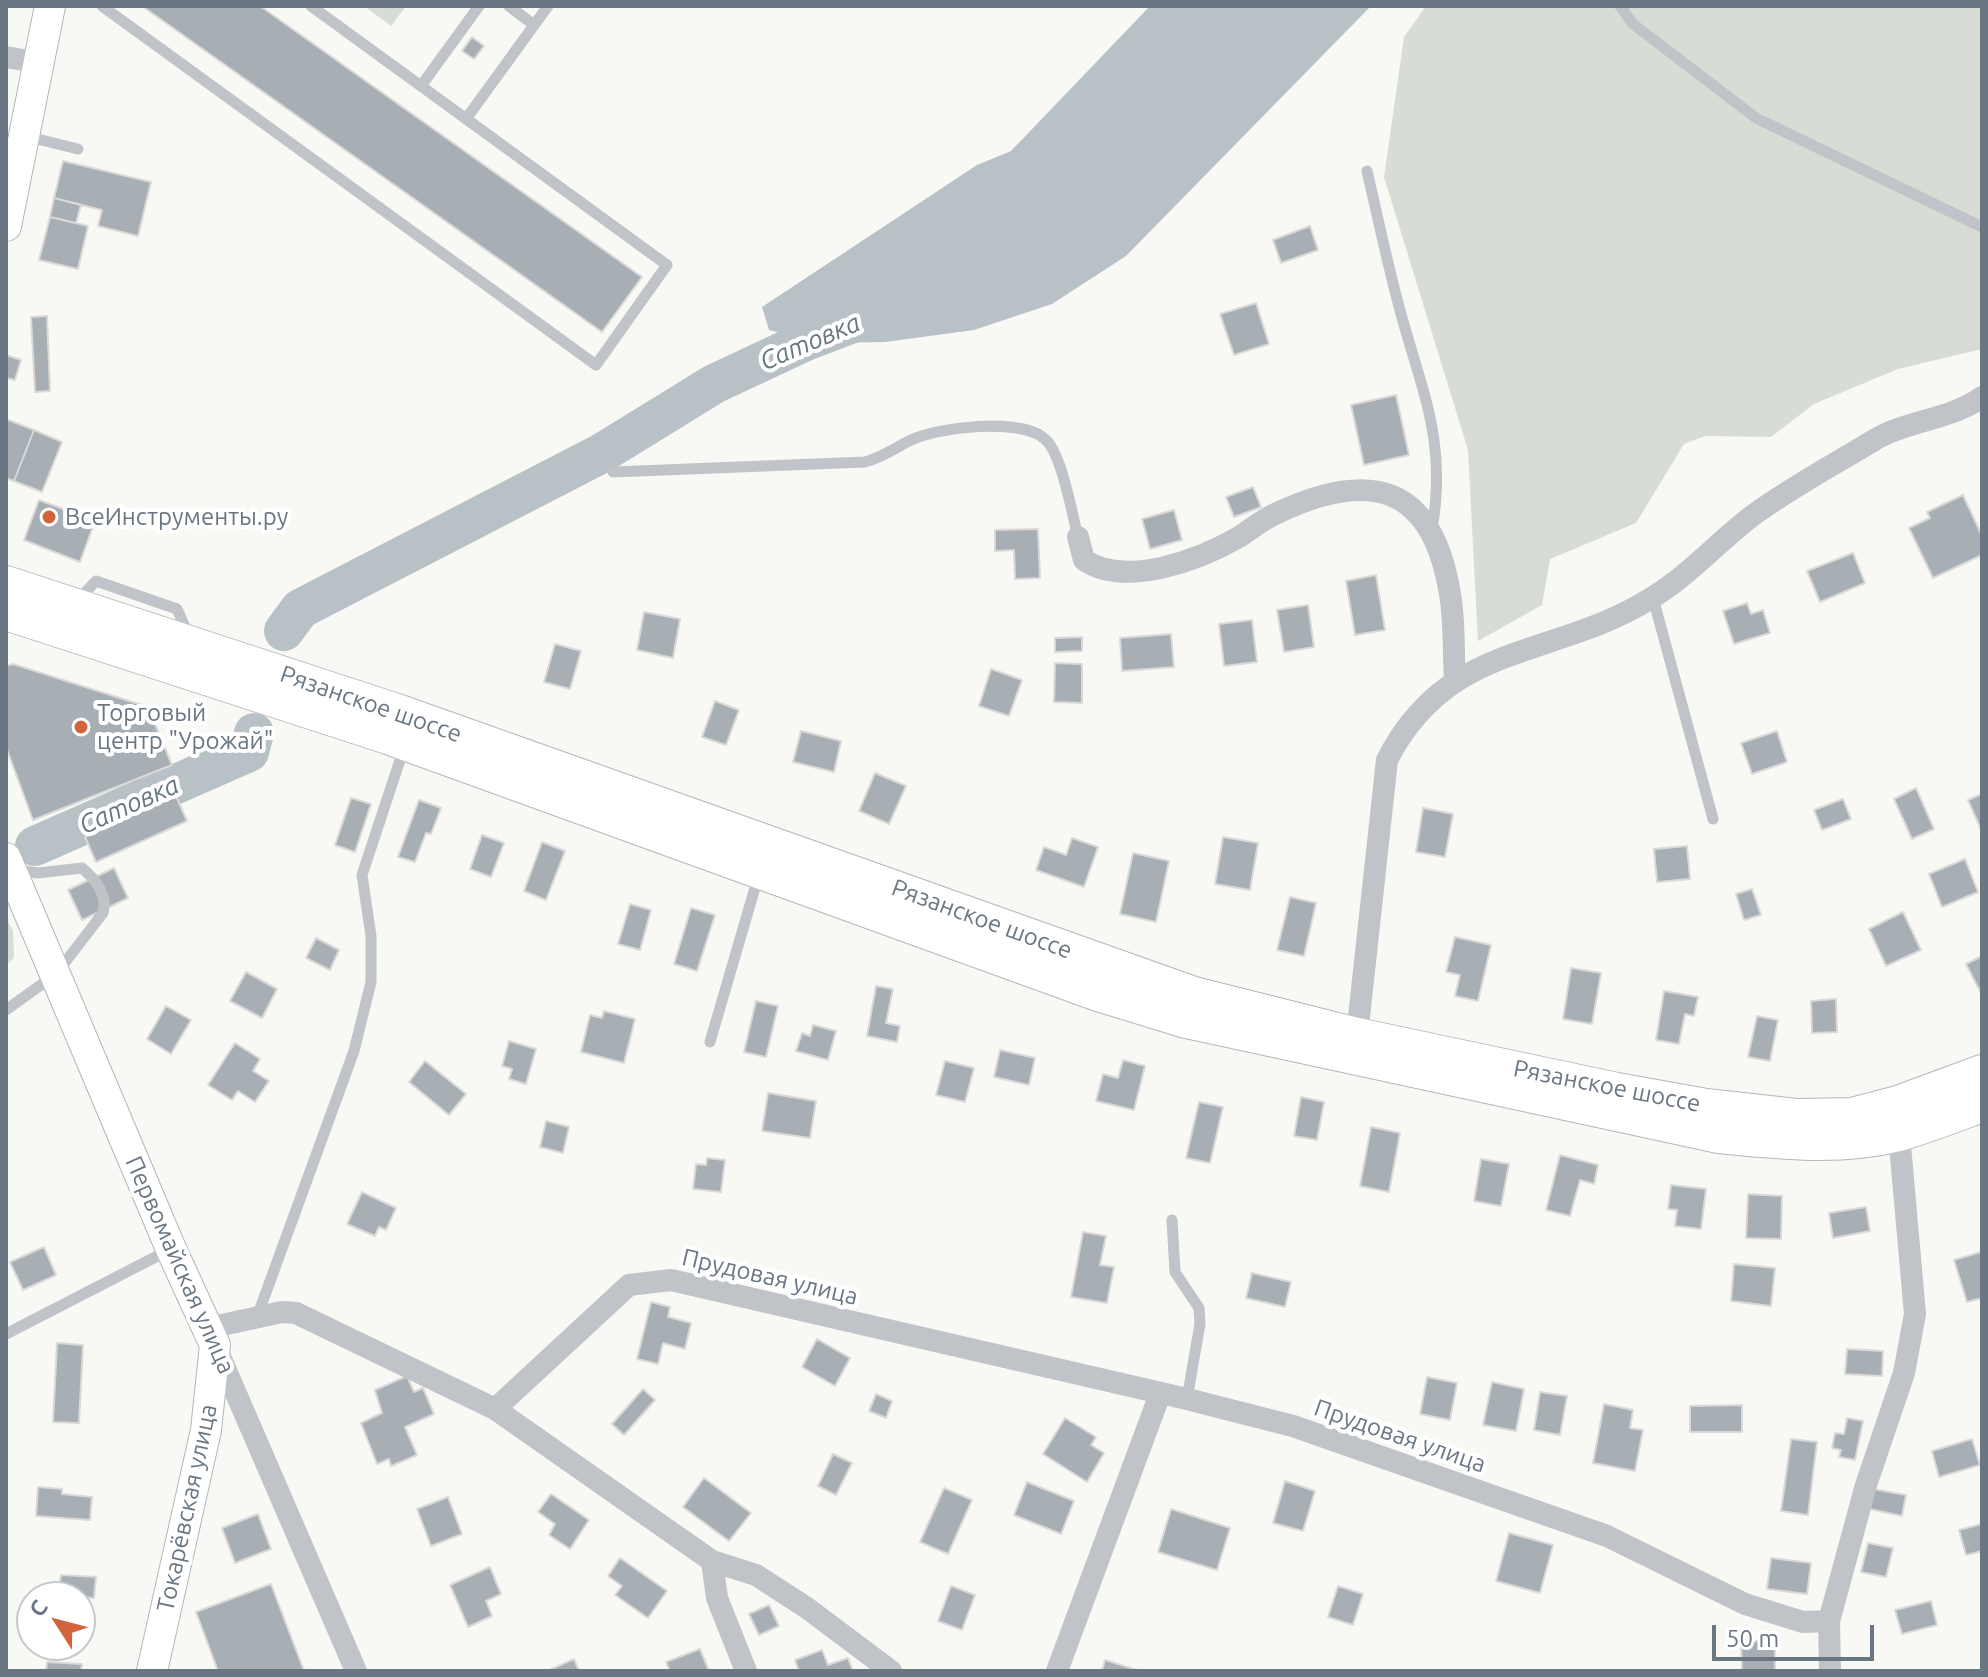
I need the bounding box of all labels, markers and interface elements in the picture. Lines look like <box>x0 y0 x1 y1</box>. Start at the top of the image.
water label: Сатовка <box>755 307 865 377</box>
place label: ВсеИнструменты.ру <box>65 503 288 531</box>
marker: ВсеИнструменты.ру <box>40 508 58 526</box>
street label: Рязанское шоссе <box>276 659 466 749</box>
place label: Торговый центр "Урожай" <box>97 699 273 755</box>
marker: Торговый центр "Урожай" <box>72 718 90 736</box>
water label: Сатовка <box>74 769 184 841</box>
street label: Рязанское шоссе <box>888 873 1076 965</box>
street label: Рязанское шоссе <box>1511 1054 1703 1118</box>
street label: Первомайская улица <box>119 1152 241 1378</box>
street label: Прудовая улица <box>679 1243 861 1311</box>
street label: Прудовая улица <box>1310 1393 1490 1479</box>
street label: Токарёвская улица <box>151 1402 223 1614</box>
north arrow <box>16 1581 96 1661</box>
text: С <box>24 1595 52 1621</box>
scale bar <box>1716 1609 1878 1659</box>
text: 50 m <box>1726 1625 1779 1652</box>

